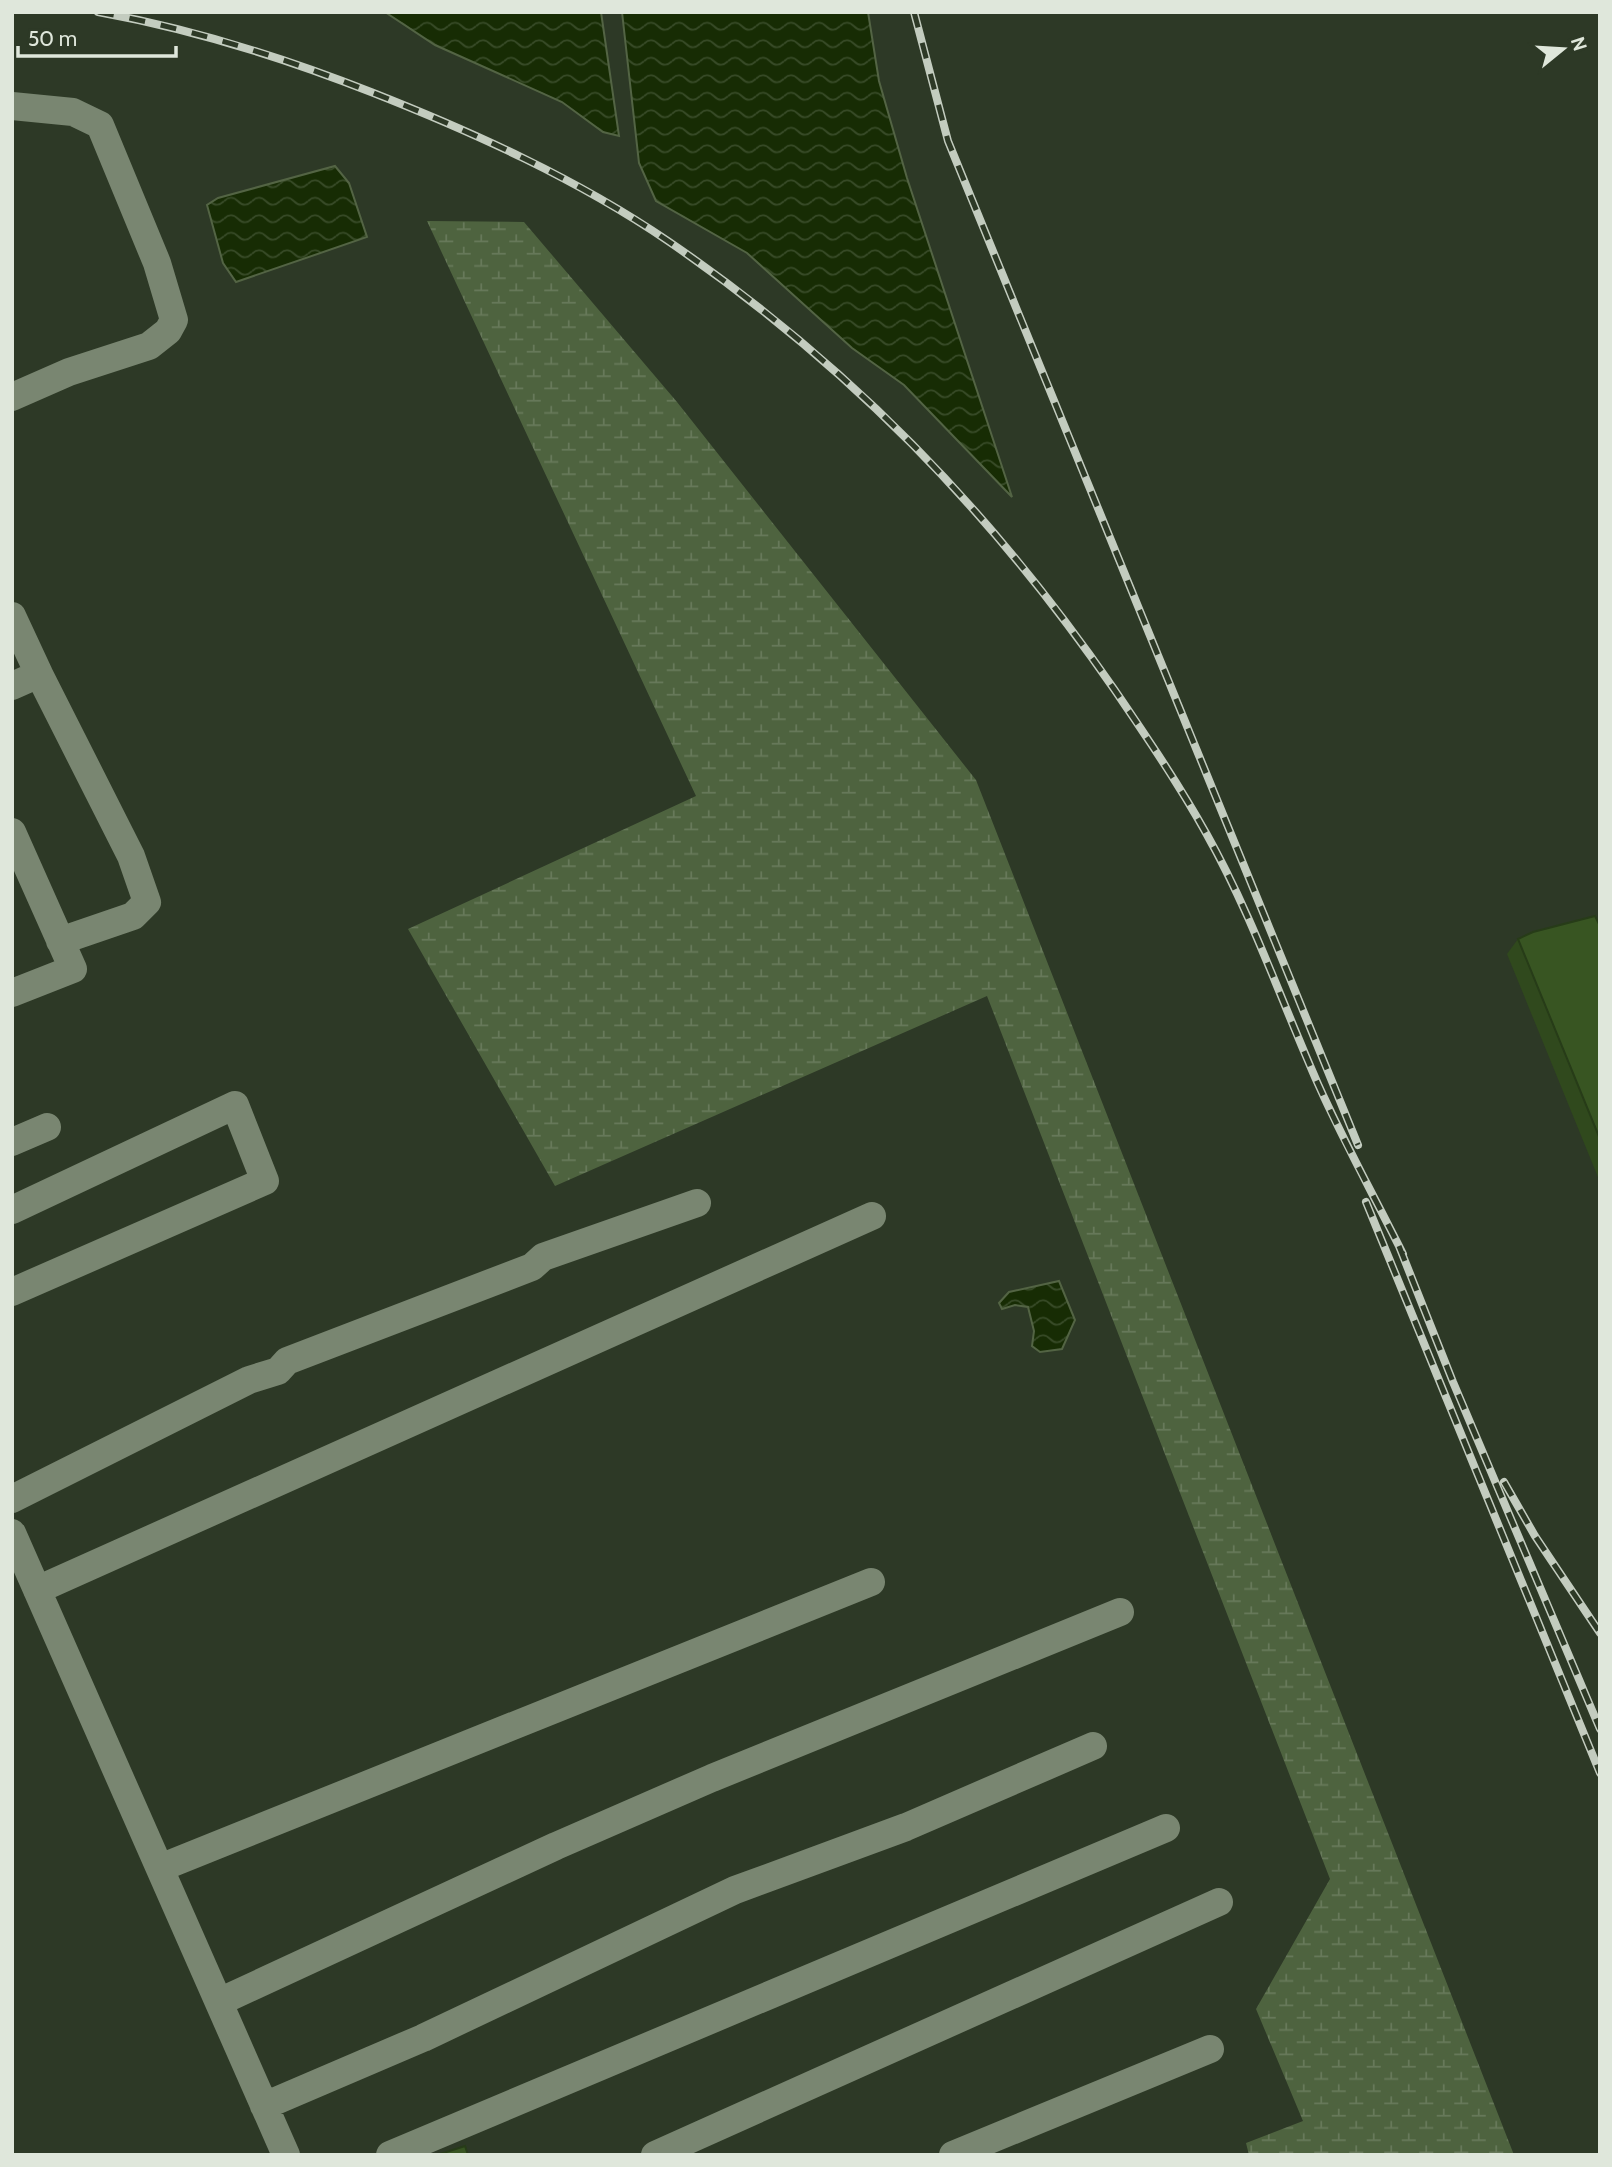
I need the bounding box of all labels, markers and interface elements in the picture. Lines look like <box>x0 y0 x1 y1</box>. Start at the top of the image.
scale bar <box>18 14 175 58</box>
north arrow <box>1528 14 1598 84</box>
text: 50 m <box>28 26 77 51</box>
text: N <box>1566 34 1592 54</box>

